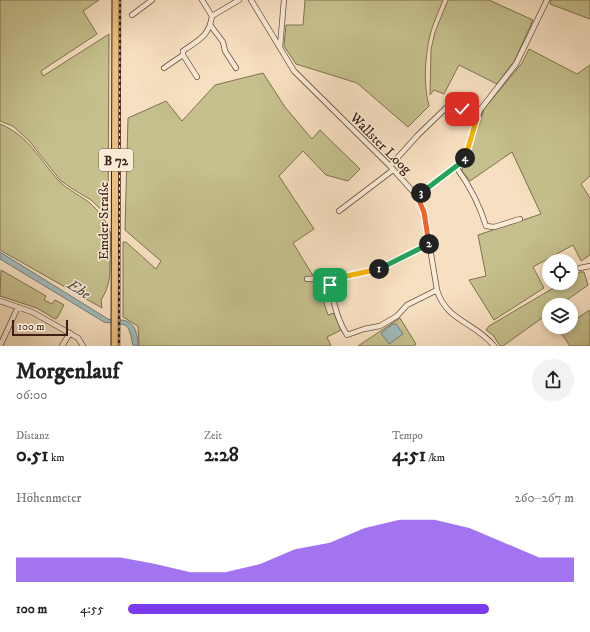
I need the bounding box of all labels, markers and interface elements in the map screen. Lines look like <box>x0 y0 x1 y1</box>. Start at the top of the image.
pin <box>445 92 479 126</box>
icon: check <box>451 98 473 120</box>
street label: Wallster Loog <box>345 108 415 178</box>
pin: 4 <box>455 148 475 168</box>
road number: B 72 <box>99 149 133 171</box>
text: 4 <box>462 151 468 165</box>
street label: Emder Straße <box>95 181 113 260</box>
pin: 3 <box>411 183 431 203</box>
text: 3 <box>419 186 423 200</box>
pin: 2 <box>419 234 439 254</box>
text: 2 <box>426 237 432 251</box>
map controls <box>542 254 578 334</box>
button: locate <box>542 254 578 290</box>
pin: 1 <box>369 259 389 279</box>
text: 1 <box>377 262 381 276</box>
pin <box>313 268 347 302</box>
icon: arrive <box>319 274 341 296</box>
water label: Ehe <box>63 275 94 304</box>
button: layers <box>542 298 578 334</box>
scale bar <box>12 318 68 337</box>
text: 100 m <box>18 320 44 334</box>
text: Morgenlauf <box>16 358 120 385</box>
button: share <box>532 359 574 401</box>
text: 06:00 <box>16 387 47 403</box>
text: Distanz <box>16 429 49 443</box>
text: Zeit <box>204 429 222 443</box>
text: Tempo <box>392 429 423 443</box>
text: 0.51 <box>16 443 49 468</box>
text: 2:28 <box>204 443 239 468</box>
text: 4:51 <box>392 443 426 468</box>
text: km <box>49 451 65 465</box>
text: /km <box>426 451 445 465</box>
text: Höhenmeter <box>16 490 81 506</box>
text: 260–267 m <box>514 490 574 506</box>
text: 100 m <box>16 601 47 617</box>
text: 4:55 <box>80 601 104 617</box>

